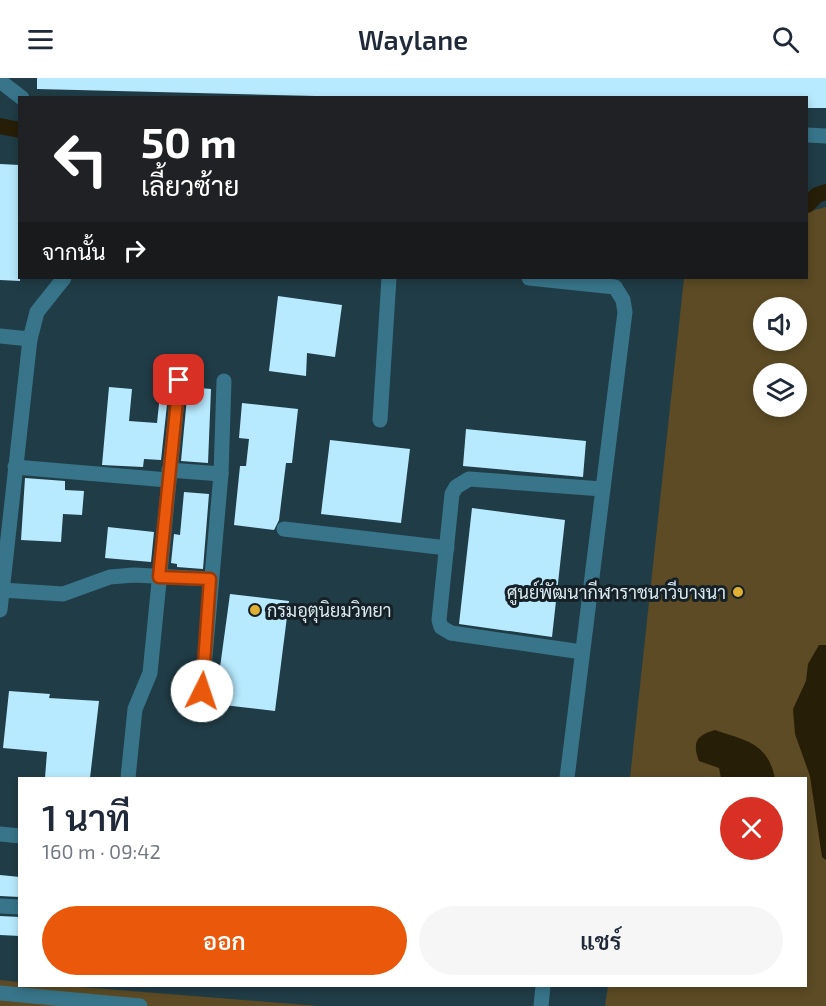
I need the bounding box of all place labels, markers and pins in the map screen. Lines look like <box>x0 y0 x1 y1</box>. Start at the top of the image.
pin <box>153 354 204 405</box>
place label: ศูนย์พัฒนากีฬาราชนาวีบางนา <box>507 580 726 606</box>
marker: ศูนย์พัฒนากีฬาราชนาวีบางนา <box>731 585 745 599</box>
place label: กรมอุตุนิยมวิทยา <box>267 599 392 623</box>
marker: กรมอุตุนิยมวิทยา <box>248 603 262 617</box>

